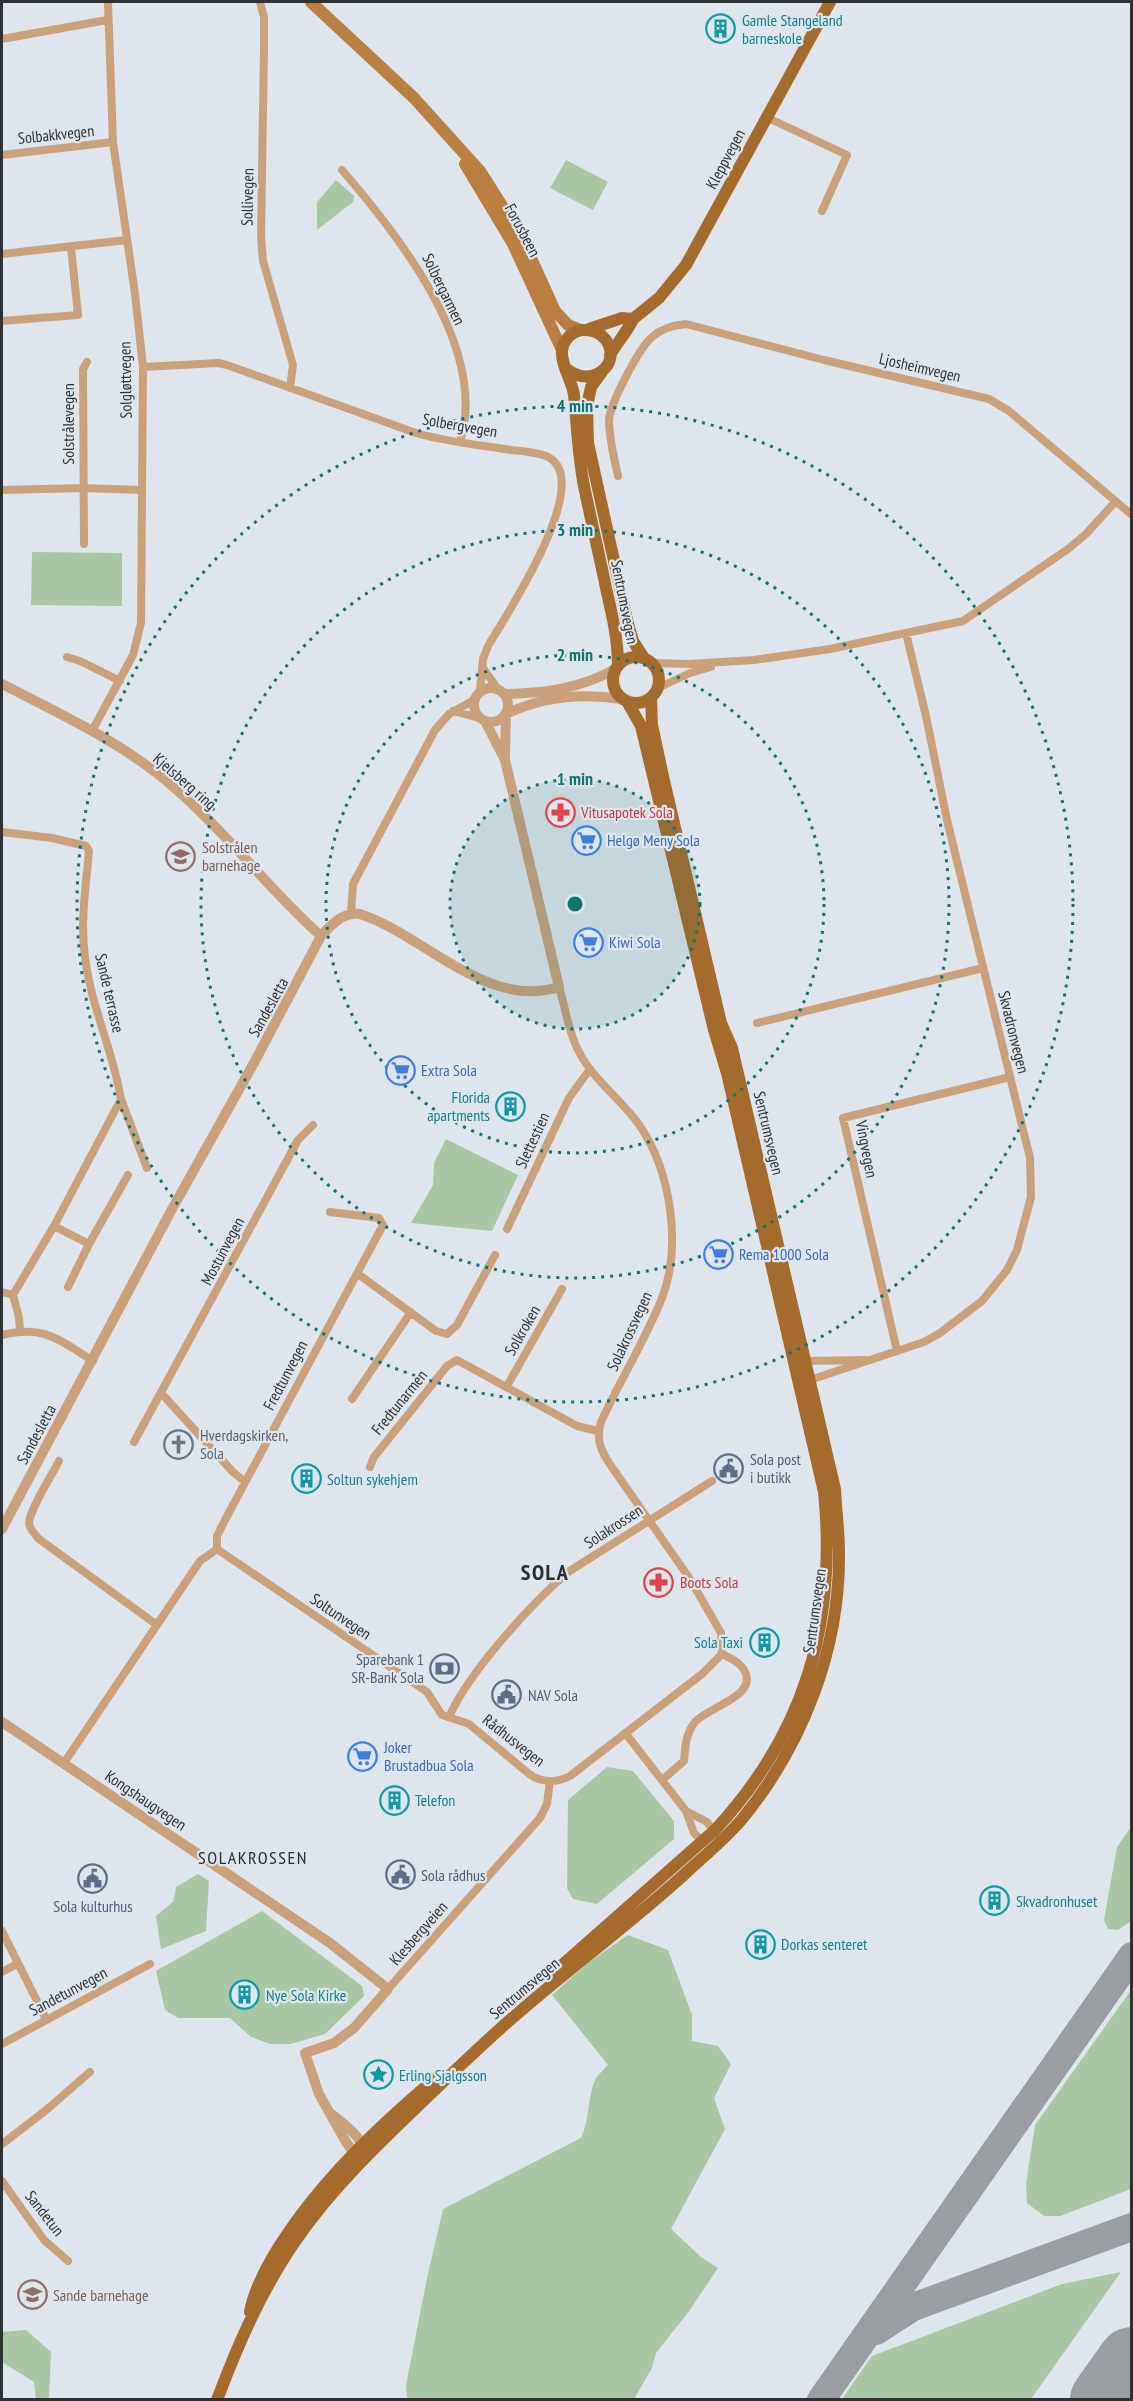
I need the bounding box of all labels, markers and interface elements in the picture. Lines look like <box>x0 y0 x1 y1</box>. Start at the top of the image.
place label: Gamle Stangeland barneskole <box>742 10 843 48</box>
building icon: Gamle Stangeland barneskole <box>705 13 737 45</box>
street label: Solbakkvegen <box>17 120 95 148</box>
street label: Kleppvegen <box>701 126 749 192</box>
street label: Sollivegen <box>236 168 258 226</box>
street label: Forusbeen <box>501 200 545 260</box>
street label: Solbergarmen <box>418 250 470 328</box>
street label: Solgløttvegen <box>114 341 136 419</box>
street label: Ljosheimvegen <box>877 348 963 386</box>
street label: Solstrålevegen <box>58 383 78 465</box>
text: 4 min <box>557 394 593 417</box>
street label: Solbergvegen <box>421 409 499 441</box>
text: 3 min <box>557 518 593 541</box>
street label: Sentrumsvegen <box>607 558 643 646</box>
text: 2 min <box>557 643 593 666</box>
street label: Kjelsberg ring <box>149 748 221 814</box>
text: 1 min <box>557 767 593 790</box>
pharmacy icon: Vitusapotek Sola <box>544 796 576 828</box>
place label: Vitusapotek Sola <box>580 802 673 822</box>
supermarket icon: Helgø Meny Sola <box>570 824 602 856</box>
place label: Helgø Meny Sola <box>607 830 700 850</box>
place label: Solstrålen barnehage <box>202 837 260 875</box>
school or university icon: Solstrålen barnehage <box>165 840 197 872</box>
centre of rings <box>565 894 585 914</box>
supermarket icon: Kiwi Sola <box>572 926 604 958</box>
place label: Kiwi Sola <box>609 932 661 952</box>
street label: Sande terrasse <box>91 951 129 1035</box>
street label: Sandesletta <box>244 974 292 1040</box>
street label: Skvadronvegen <box>994 989 1034 1075</box>
supermarket icon: Extra Sola <box>384 1054 416 1086</box>
place label: Extra Sola <box>421 1060 477 1080</box>
place label: Florida apartments <box>427 1087 490 1125</box>
street label: Sentrumsvegen <box>750 1089 788 1177</box>
building icon: Florida apartments <box>495 1090 527 1122</box>
street label: Slettestien <box>510 1109 554 1171</box>
street label: Vingvegen <box>851 1118 882 1179</box>
street label: Mostunvegen <box>196 1214 248 1288</box>
supermarket icon: Rema 1000 Sola <box>702 1238 734 1270</box>
place label: Rema 1000 Sola <box>739 1244 829 1264</box>
street label: Solakrossvegen <box>602 1288 656 1374</box>
street label: Solkroken <box>500 1301 544 1359</box>
street label: Fredtunvegen <box>258 1337 312 1413</box>
street label: Fredtunarmen <box>367 1366 431 1438</box>
street label: Sandesletta <box>12 1401 60 1467</box>
place label: Hverdagskirken, Sola <box>200 1425 288 1463</box>
church icon: Hverdagskirken, Sola <box>163 1428 195 1460</box>
place label: Sola post i butikk <box>750 1449 802 1487</box>
public building icon: Sola post i butikk <box>713 1452 745 1484</box>
building icon: Soltun sykehjem <box>290 1463 322 1495</box>
place label: Soltun sykehjem <box>327 1469 418 1489</box>
street label: Solakrossen <box>580 1500 646 1552</box>
district label: SOLA <box>521 1558 569 1586</box>
pharmacy icon: Boots Sola <box>643 1566 675 1598</box>
street label: Sentrumsvegen <box>798 1567 830 1655</box>
place label: Boots Sola <box>680 1572 738 1592</box>
street label: Soltunvegen <box>307 1588 375 1644</box>
building icon: Sola Taxi <box>748 1626 780 1658</box>
place label: Sola Taxi <box>694 1632 743 1652</box>
place label: Sparebank 1 SR-Bank Sola <box>351 1649 424 1687</box>
bank icon: Sparebank 1 SR-Bank Sola <box>429 1652 461 1684</box>
public building icon: NAV Sola <box>491 1679 523 1711</box>
place label: NAV Sola <box>528 1685 578 1705</box>
street label: Rådhusvegen <box>479 1709 549 1771</box>
place label: Joker Brustadbua Sola <box>383 1737 474 1775</box>
supermarket icon: Joker Brustadbua Sola <box>347 1740 379 1772</box>
street label: Kongshaugvegen <box>101 1765 191 1835</box>
building icon: Telefon <box>378 1784 410 1816</box>
place label: Telefon <box>415 1790 455 1810</box>
district label: SOLAKROSSEN <box>198 1846 308 1869</box>
public building icon: Sola rådhus <box>384 1859 416 1891</box>
public building icon: Sola kulturhus <box>77 1862 109 1894</box>
place label: Sola rådhus <box>421 1865 485 1885</box>
building icon: Skvadronhuset <box>979 1885 1011 1917</box>
place label: Skvadronhuset <box>1016 1891 1098 1911</box>
place label: Sola kulturhus <box>53 1896 133 1916</box>
street label: Klesbergveien <box>385 1897 451 1969</box>
building icon: Dorkas senteret <box>744 1928 776 1960</box>
place label: Dorkas senteret <box>781 1934 868 1954</box>
street label: Sentrumsvegen <box>485 1953 563 2023</box>
street label: Sandetunvegen <box>26 1962 110 2020</box>
building icon: Nye Sola Kirke <box>229 1979 261 2011</box>
place label: Nye Sola Kirke <box>266 1985 346 2005</box>
place icon: Erling Sjalgsson <box>362 2059 394 2091</box>
place label: Erling Sjalgsson <box>399 2065 487 2085</box>
street label: Sandetun <box>21 2186 69 2240</box>
school or university icon: Sande barnehage <box>16 2279 48 2311</box>
place label: Sande barnehage <box>53 2285 149 2305</box>

